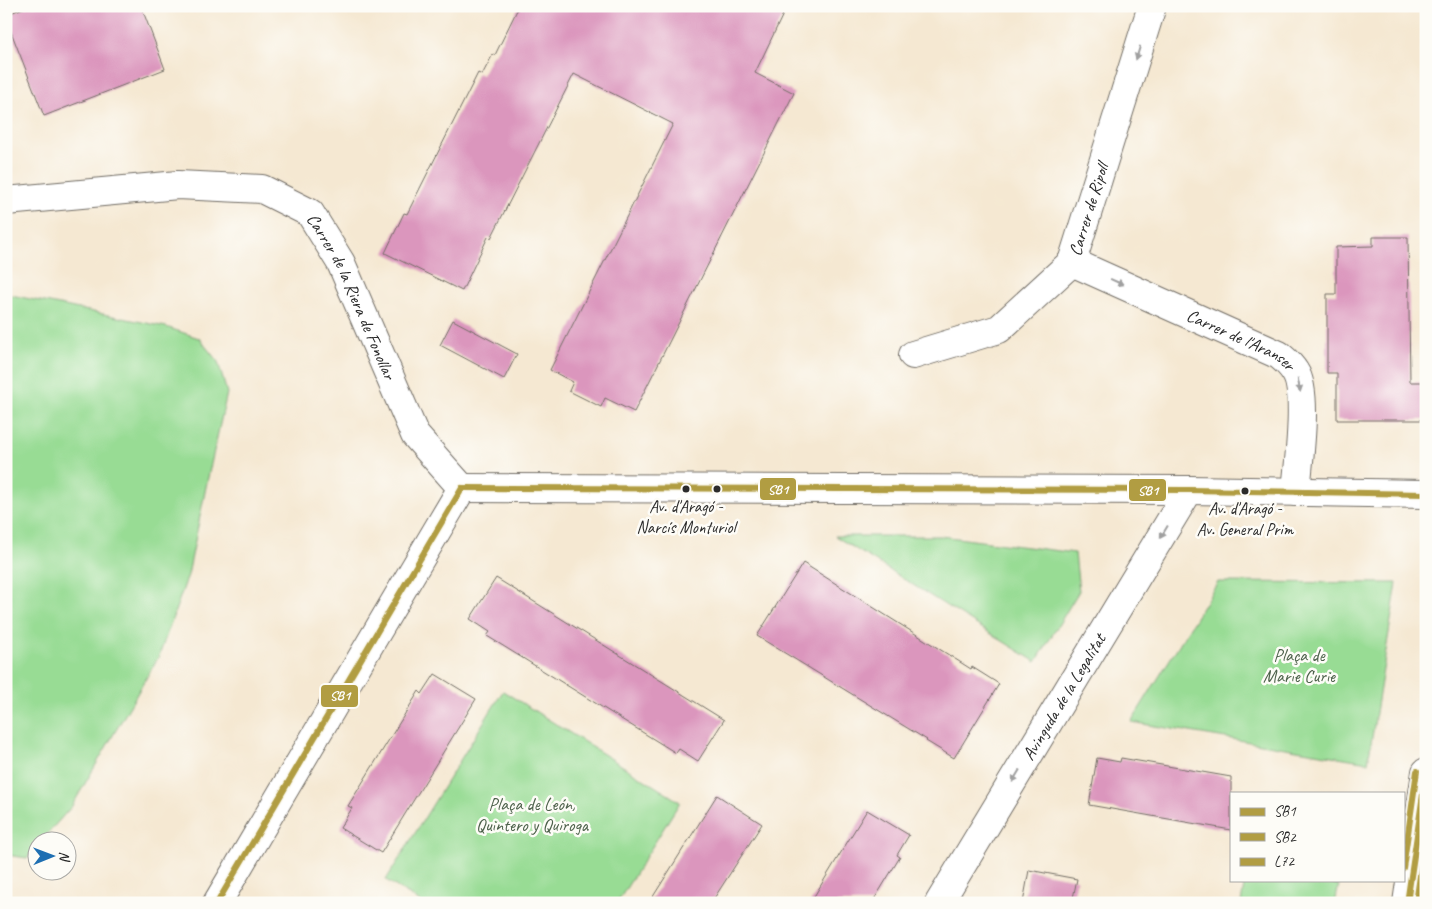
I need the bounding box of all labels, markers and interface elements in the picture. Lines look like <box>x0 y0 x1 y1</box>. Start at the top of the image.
one-way arrow <box>1133 45 1141 60</box>
street label: Carrer de Ripoll <box>1064 158 1114 258</box>
street label: Carrer de la Riera de Fonollar <box>302 209 401 384</box>
one-way arrow <box>1110 279 1124 287</box>
street label: Carrer de l'Aranser <box>1183 304 1302 377</box>
one-way arrow <box>1295 377 1303 392</box>
line badge: SB1 <box>759 477 797 501</box>
line badge: SB1 <box>1128 478 1167 502</box>
text: SB1 <box>768 481 790 498</box>
text: SB1 <box>1138 482 1160 499</box>
marker: Av. d'Aragó - Narcís Monturiol <box>681 484 691 494</box>
unlabelled marker <box>712 484 722 494</box>
marker: Av. d'Aragó - Av. General Prim <box>1240 486 1250 496</box>
place label: Av. d'Aragó - Narcís Monturiol <box>637 496 739 538</box>
place label: Av. d'Aragó - Av. General Prim <box>1197 498 1295 540</box>
one-way arrow <box>1159 525 1168 538</box>
street label: Avinguda de la Legalitat <box>1017 628 1112 764</box>
park label: Plaça de Marie Curie <box>1263 644 1336 687</box>
line badge: SB1 <box>320 684 359 708</box>
text: SB1 <box>330 687 352 704</box>
one-way arrow <box>1012 769 1021 782</box>
legend <box>1230 792 1404 882</box>
park label: Plaça de León, Quintero y Quiroga <box>476 793 590 836</box>
text: SB1 <box>1274 802 1297 821</box>
text: SB2 <box>1274 828 1297 847</box>
north arrow <box>28 832 78 882</box>
text: N <box>56 851 73 863</box>
text: L72 <box>1274 852 1295 871</box>

